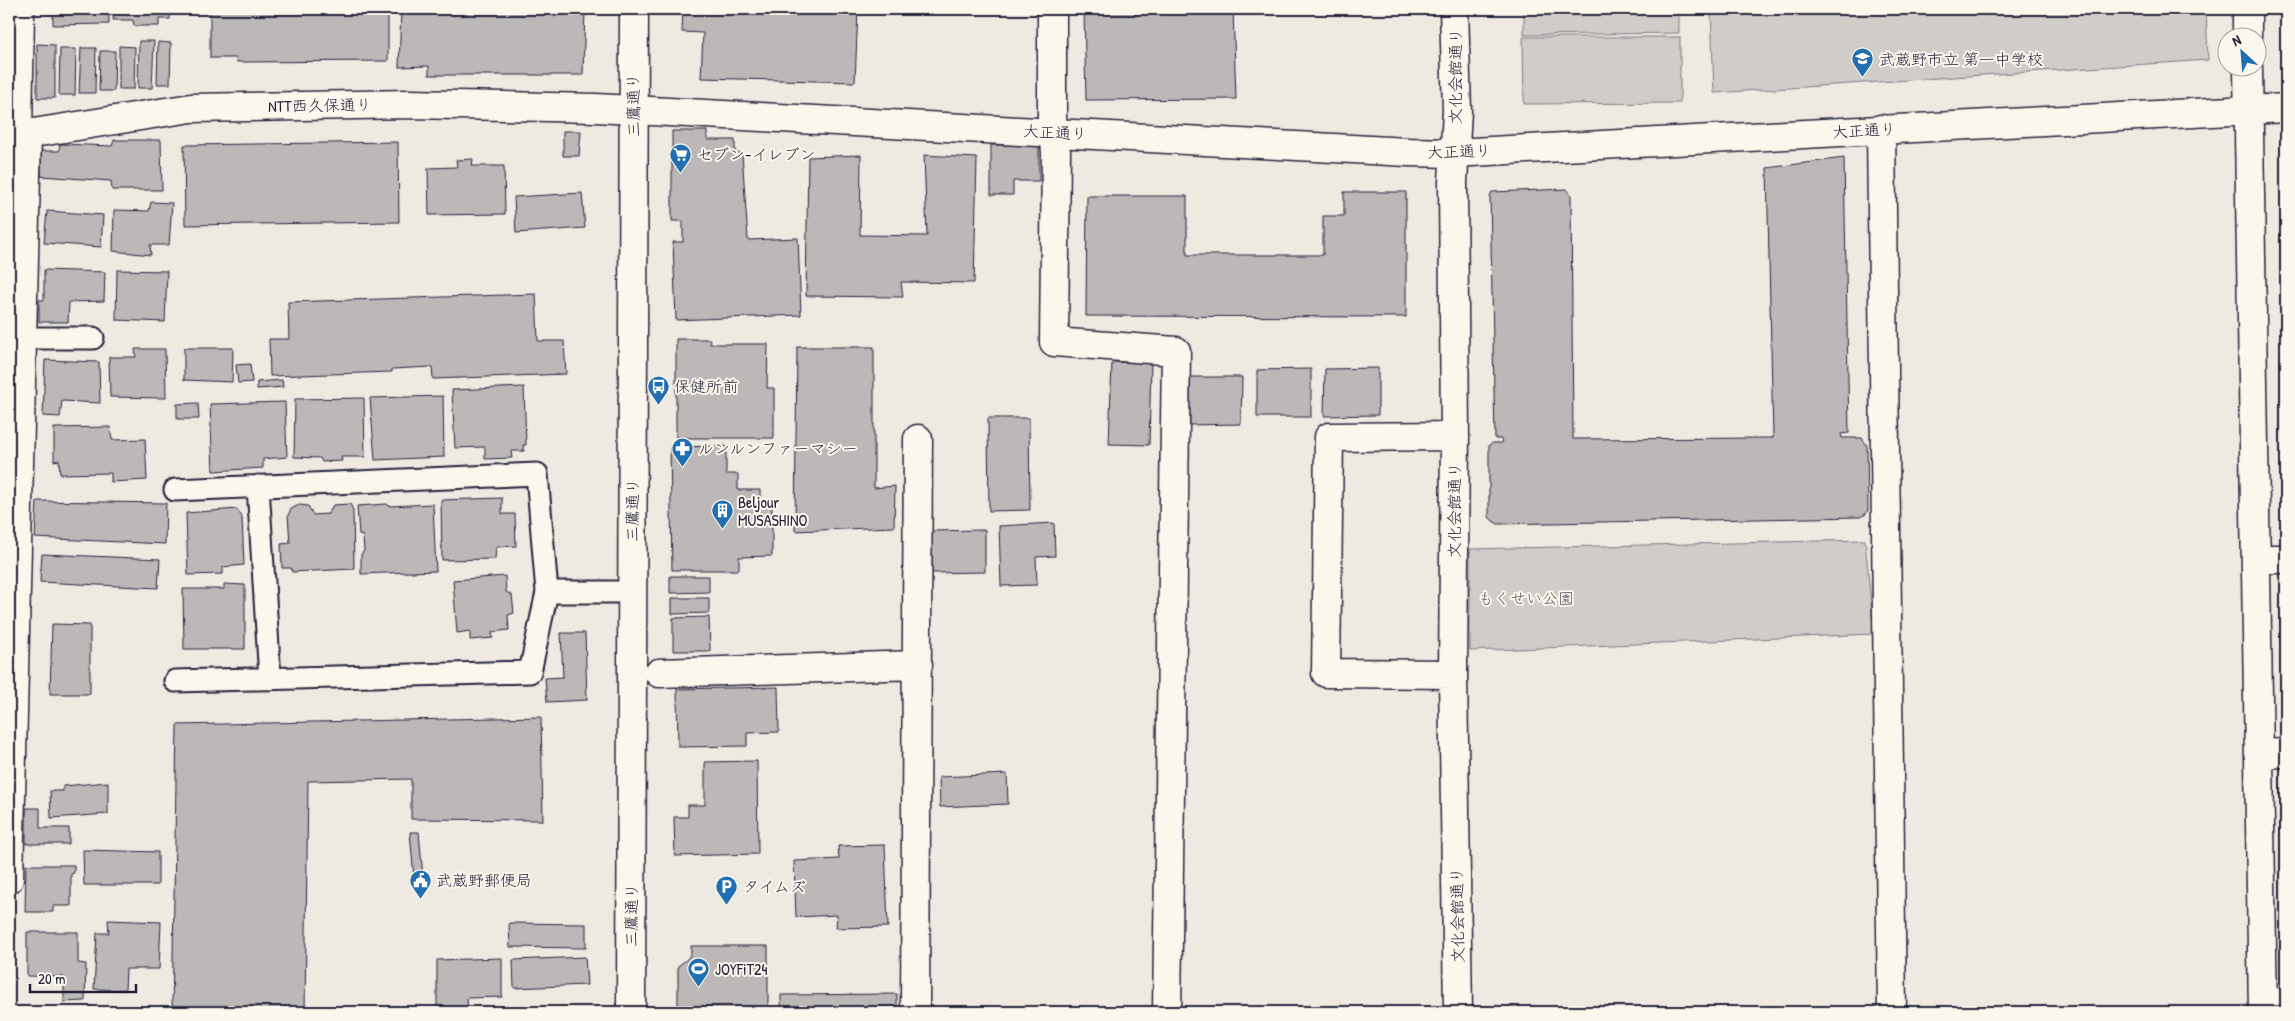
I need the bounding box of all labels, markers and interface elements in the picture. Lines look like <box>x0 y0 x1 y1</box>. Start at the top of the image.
street label: 文化会館通り <box>1444 28 1466 124</box>
north arrow <box>2218 28 2268 78</box>
text: N <box>2229 29 2244 50</box>
school or university icon: 武蔵野市立 第一中学校 <box>1851 47 1875 78</box>
place label: 武蔵野市立 第一中学校 <box>1879 48 2043 70</box>
street label: 三鷹通り <box>621 73 645 137</box>
street label: NTT西久保通り <box>268 93 372 117</box>
street label: 大正通り <box>1831 117 1897 143</box>
street label: 大正通り <box>1022 119 1088 145</box>
street label: 大正通り <box>1427 139 1491 163</box>
supermarket icon: セブン-イレブン <box>669 142 693 173</box>
place label: セブン-イレブン <box>697 143 815 165</box>
bus stop icon: 保健所前 <box>646 374 670 405</box>
place label: 保健所前 <box>674 375 738 397</box>
pharmacy icon: ルンルンファーマシー <box>670 436 694 467</box>
place label: ルンルンファーマシー <box>698 437 858 459</box>
street label: 文化会館通り <box>1443 462 1465 558</box>
street label: 三鷹通り <box>621 478 643 542</box>
place label: Beljour MUSASHINO <box>738 491 808 531</box>
building icon: Beljour MUSASHINO <box>710 499 734 530</box>
park label: もくせい公園 <box>1478 587 1574 609</box>
street label: 文化会館通り <box>1445 867 1469 963</box>
public building icon: 武蔵野郵便局 <box>408 868 432 899</box>
place label: 武蔵野郵便局 <box>436 869 532 891</box>
parking icon: タイムズ <box>715 874 739 905</box>
place label: タイムズ <box>743 875 806 897</box>
street label: 三鷹通り <box>620 883 642 947</box>
sports icon: JOYFiT24 <box>687 957 711 988</box>
place label: JOYFiT24 <box>715 958 767 980</box>
scale bar <box>30 961 136 993</box>
text: 20 m <box>38 968 65 989</box>

